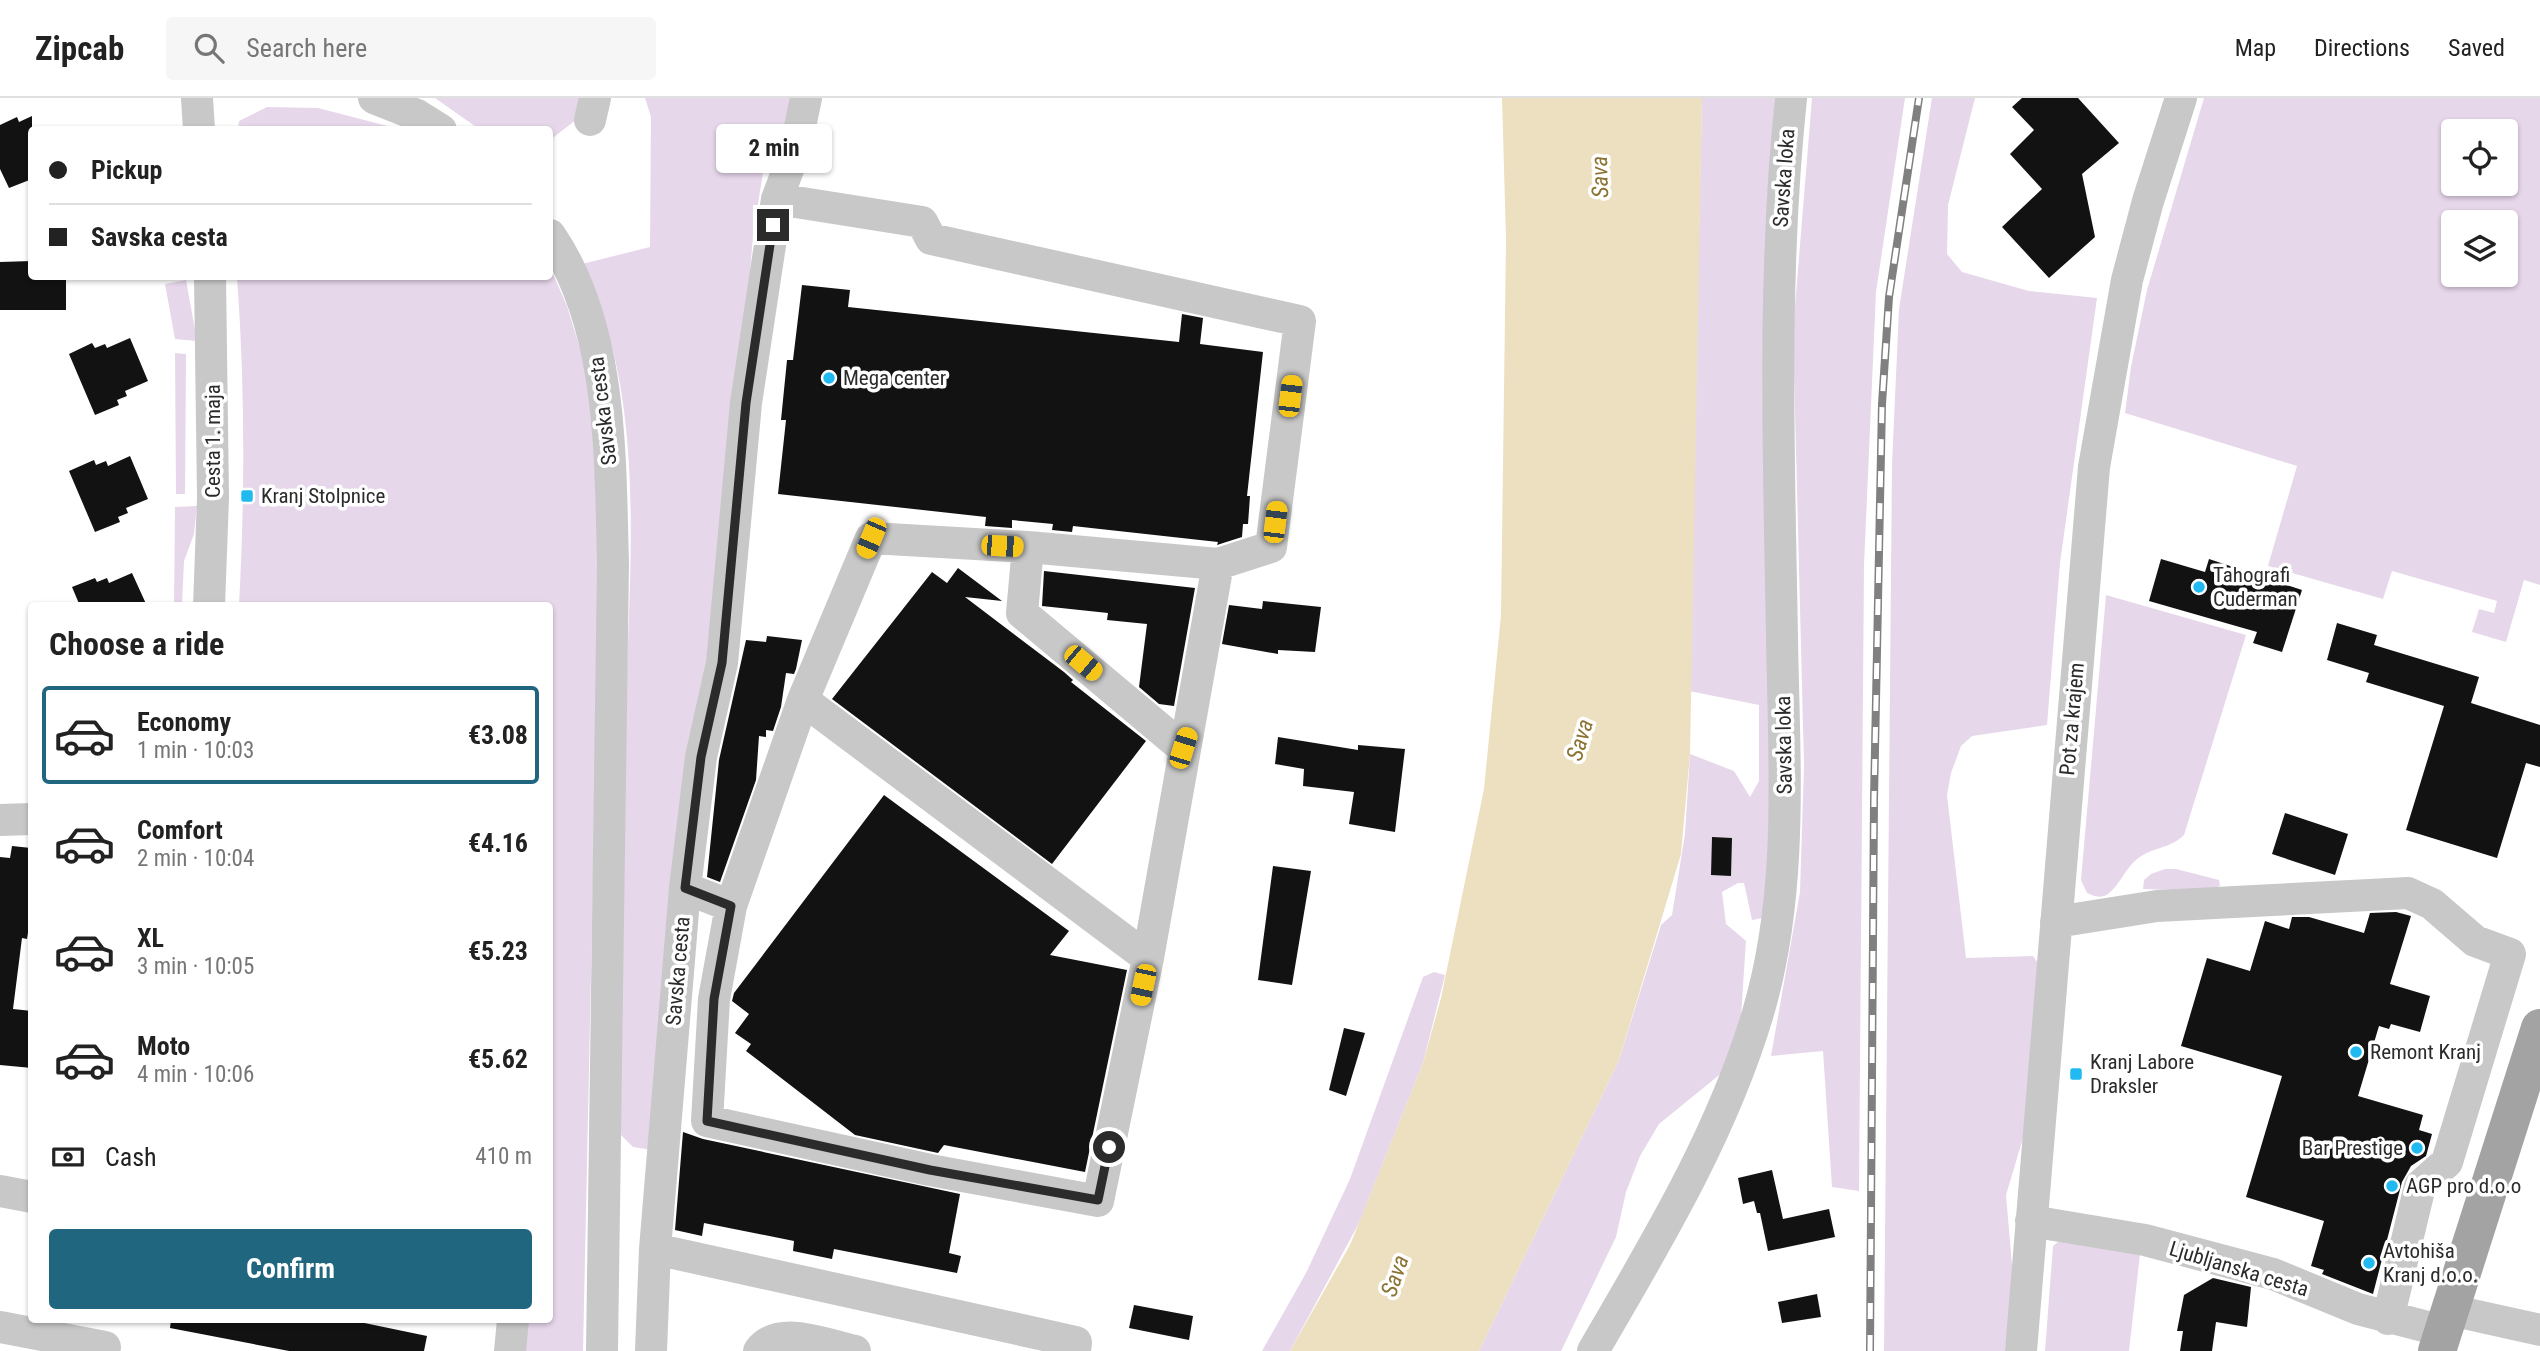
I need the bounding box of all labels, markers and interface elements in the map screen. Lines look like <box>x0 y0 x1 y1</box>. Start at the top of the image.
search box <box>166 17 656 80</box>
text: Zipcab <box>35 29 124 68</box>
icon: search <box>190 29 228 67</box>
text: Search here <box>246 33 367 63</box>
text: Map <box>2235 34 2276 62</box>
text: Directions <box>2314 34 2410 62</box>
text: Saved <box>2448 34 2505 62</box>
map controls <box>2441 119 2518 287</box>
button: locate <box>2441 119 2518 196</box>
callout: 2 min <box>715 123 831 172</box>
street label: Savska loka <box>1769 128 1799 228</box>
text: 2 min <box>748 135 800 162</box>
text: Pickup <box>91 155 162 185</box>
water label: Sava <box>1586 155 1614 199</box>
route end <box>757 209 789 241</box>
button: layers <box>2441 210 2518 287</box>
text: Savska cesta <box>91 222 228 252</box>
street label: Savska cesta <box>584 355 622 467</box>
place label: Mega center <box>843 366 946 390</box>
marker: Mega center <box>821 370 837 386</box>
car <box>1278 374 1303 418</box>
street label: Cesta 1. maja <box>201 384 225 498</box>
place label: Kranj Stolpnice <box>261 484 386 508</box>
marker: Kranj Stolpnice <box>239 488 255 504</box>
car <box>1263 500 1288 544</box>
car <box>854 515 889 561</box>
car <box>981 534 1024 558</box>
place label: Tahografi Cuderman <box>2213 563 2298 611</box>
marker: Tahografi Cuderman <box>2191 579 2207 595</box>
text: Choose a ride <box>49 625 224 663</box>
car <box>1061 641 1106 685</box>
street label: Pot za krajem <box>2055 662 2089 776</box>
street label: Savska loka <box>1771 696 1797 794</box>
icon: car <box>53 704 116 767</box>
text: Economy <box>137 707 231 737</box>
water label: Sava <box>1561 716 1599 764</box>
text: €3.08 <box>468 720 528 750</box>
car <box>1167 725 1200 771</box>
text: 1 min · 10:03 <box>137 737 254 764</box>
icon: car <box>53 812 116 875</box>
text: Comfort <box>137 815 223 845</box>
text: €4.16 <box>468 828 528 858</box>
text: 2 min · 10:04 <box>137 845 254 872</box>
street label: Savska cesta <box>661 916 695 1026</box>
icon: car <box>53 920 116 983</box>
text: XL <box>137 923 164 953</box>
text: €5.23 <box>468 936 528 966</box>
text: 3 min · 10:05 <box>137 953 254 980</box>
car <box>1129 962 1158 1008</box>
icon: car <box>53 1028 116 1091</box>
text: Moto <box>137 1031 190 1061</box>
place label: Remont Kranj <box>2370 1040 2481 1064</box>
text: €5.62 <box>468 1044 528 1074</box>
marker: Remont Kranj <box>2348 1044 2364 1060</box>
place label: Kranj Labore Draksler <box>2090 1050 2194 1098</box>
text: 4 min · 10:06 <box>137 1061 254 1088</box>
marker: Kranj Labore Draksler <box>2068 1066 2084 1082</box>
route start <box>1093 1131 1125 1163</box>
place label: Bar Prestige <box>2302 1136 2403 1160</box>
icon: cash <box>49 1138 87 1176</box>
marker: Bar Prestige <box>2409 1140 2425 1156</box>
text: Cash <box>105 1142 157 1172</box>
text: 410 m <box>475 1143 532 1170</box>
place label: AGP pro d.o.o <box>2406 1174 2521 1198</box>
marker: AGP pro d.o.o <box>2384 1178 2400 1194</box>
button: Confirm <box>49 1229 532 1309</box>
street label: Ljubljanska cesta <box>2167 1236 2311 1302</box>
place label: Avtohiša Kranj d.o.o. <box>2383 1239 2478 1287</box>
water label: Sava <box>1375 1252 1415 1300</box>
marker: Avtohiša Kranj d.o.o. <box>2361 1255 2377 1271</box>

